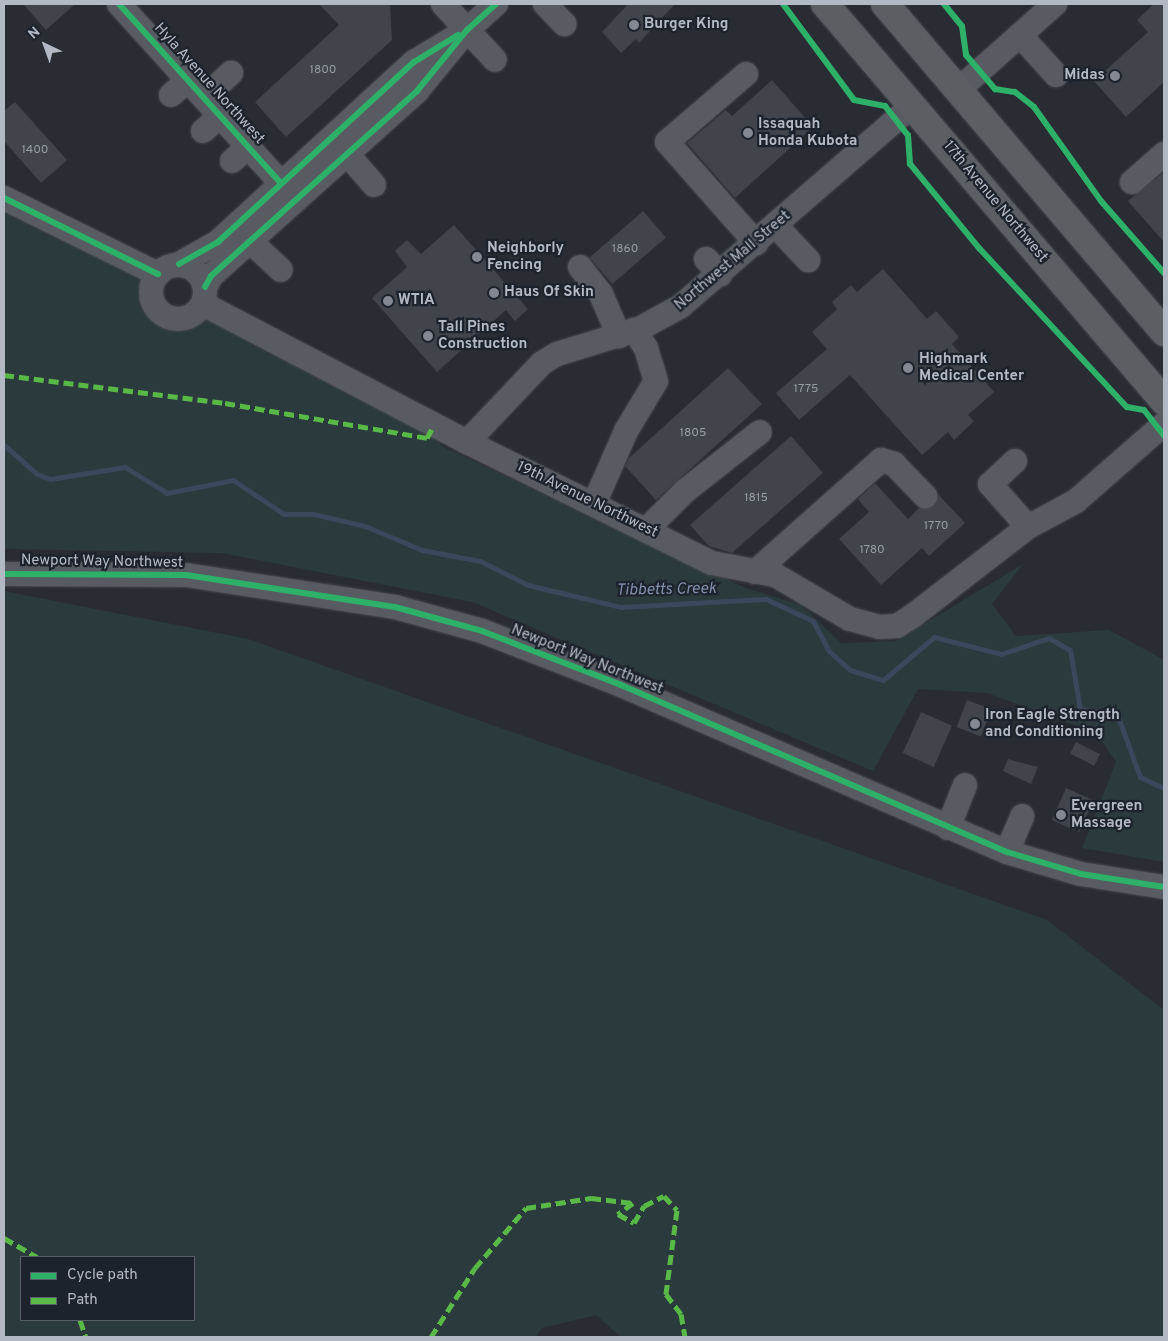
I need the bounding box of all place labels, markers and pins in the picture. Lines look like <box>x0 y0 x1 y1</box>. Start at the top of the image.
place label: Burger King <box>644 16 729 34</box>
marker: Burger King <box>628 19 640 31</box>
place label: Midas <box>1064 67 1105 85</box>
marker: Midas <box>1109 70 1121 82</box>
place label: Issaquah Honda Kubota <box>758 115 857 150</box>
marker: Issaquah Honda Kubota <box>742 127 754 139</box>
place label: Neighborly Fencing <box>487 239 564 274</box>
marker: Neighborly Fencing <box>471 251 483 263</box>
place label: Haus Of Skin <box>504 284 594 302</box>
marker: Haus Of Skin <box>488 287 500 299</box>
place label: WTIA <box>398 292 435 310</box>
marker: WTIA <box>382 295 394 307</box>
place label: Tall Pines Construction <box>438 318 527 353</box>
marker: Tall Pines Construction <box>422 330 434 342</box>
place label: Highmark Medical Center <box>919 350 1024 385</box>
marker: Highmark Medical Center <box>901 361 915 375</box>
place label: Iron Eagle Strength and Conditioning <box>985 706 1120 741</box>
marker: Iron Eagle Strength and Conditioning <box>969 718 981 730</box>
place label: Evergreen Massage <box>1071 797 1142 832</box>
marker: Evergreen Massage <box>1055 809 1067 821</box>

